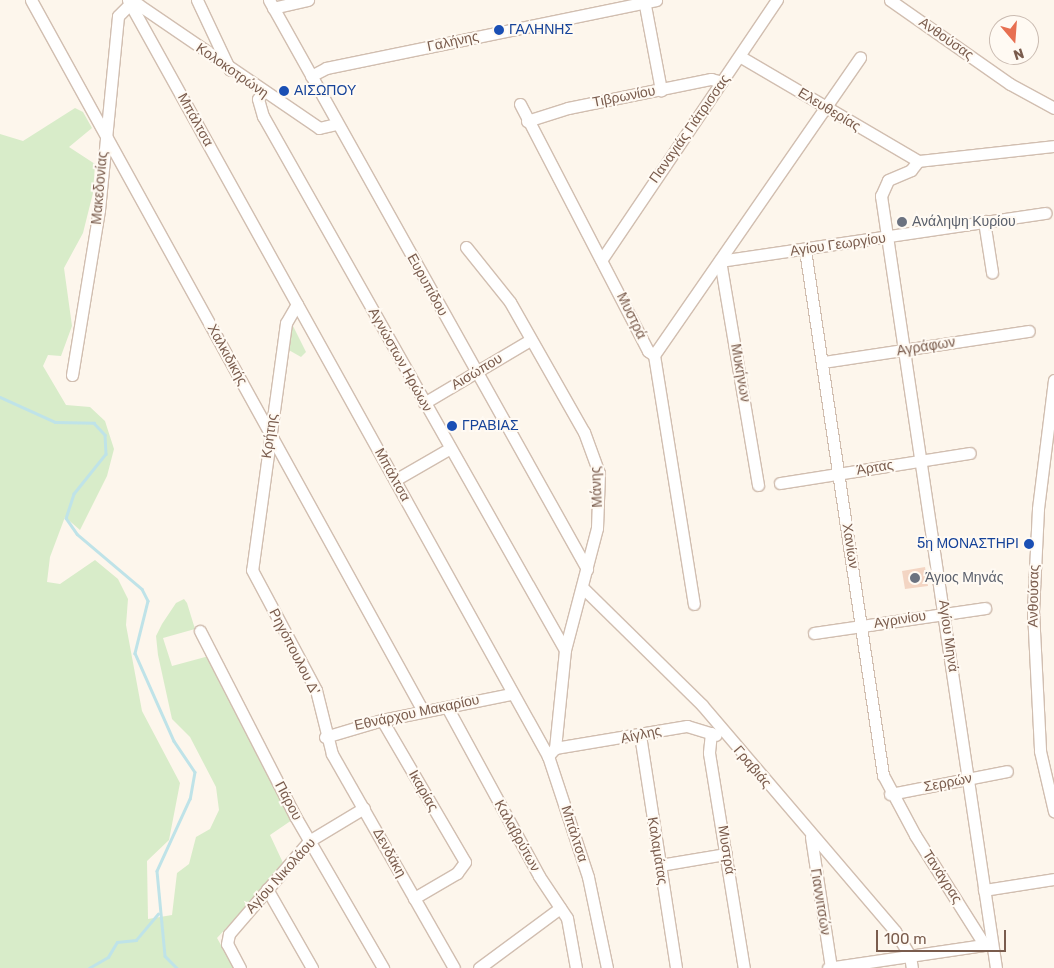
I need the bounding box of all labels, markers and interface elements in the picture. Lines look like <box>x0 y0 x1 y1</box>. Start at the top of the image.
street label: Ανθούσας <box>915 14 977 64</box>
north arrow <box>989 15 1039 65</box>
place label: ΓΑΛΗΝΗΣ <box>509 22 573 38</box>
marker: ΓΑΛΗΝΗΣ <box>493 24 505 36</box>
street label: Γαλήνης <box>426 28 480 56</box>
street label: Κολοκοτρώνη <box>192 40 272 102</box>
text: N <box>1011 44 1026 63</box>
street label: Παναγιάς Γιάτρισσας <box>646 71 734 187</box>
place label: ΑΙΣΩΠΟΥ <box>294 83 356 99</box>
street label: Τιβρωνίου <box>591 83 657 111</box>
marker: ΑΙΣΩΠΟΥ <box>278 85 290 97</box>
street label: Ελευθερίας <box>795 85 863 135</box>
street label: Μπάλτσα <box>174 90 216 150</box>
street label: Μακεδονίας <box>88 151 112 225</box>
place label: Ανάληψη Κυρίου <box>912 214 1016 230</box>
marker: Ανάληψη Κυρίου <box>896 216 908 228</box>
street label: Αγίου Γεωργίου <box>789 230 887 260</box>
street label: Ευρυπίδου <box>403 251 451 319</box>
street label: Μυστρά <box>613 290 649 342</box>
street label: Αγνώστων Ηρώων <box>364 305 436 415</box>
street label: Χαλκιδικής <box>203 322 251 388</box>
street label: Αγράφων <box>895 334 957 360</box>
street label: Μυκήνων <box>727 342 753 404</box>
street label: Αισώπου <box>448 350 506 394</box>
street label: Κρήτης <box>259 412 281 460</box>
place label: ΓΡΑΒΙΑΣ <box>462 418 519 434</box>
marker: ΓΡΑΒΙΑΣ <box>446 420 458 432</box>
street label: Μπάλτσα <box>371 445 413 505</box>
street label: Άρτας <box>855 457 895 479</box>
street label: Μάνης <box>588 466 606 508</box>
street label: Χανίων <box>838 522 862 570</box>
place label: 5η ΜΟΝΑΣΤΗΡΙ <box>917 536 1019 552</box>
marker: 5η ΜΟΝΑΣΤΗΡΙ <box>1023 538 1035 550</box>
street label: Ανθούσας <box>1025 564 1043 628</box>
place label: Άγιος Μηνάς <box>925 570 1003 586</box>
marker: Άγιος Μηνάς <box>909 572 921 584</box>
street label: Αγίου Μηνά <box>935 599 961 673</box>
street label: Ρηγόπουλου Δ' <box>265 606 323 698</box>
street label: Αγρινίου <box>873 608 927 632</box>
street label: Εθνάρχου Μακαρίου <box>353 692 481 734</box>
street label: Αίγλης <box>619 723 663 747</box>
street label: Γραβιάς <box>730 743 774 791</box>
street label: Ικαρίας <box>405 767 441 815</box>
street label: Σερρών <box>922 770 974 796</box>
street label: Πάρου <box>271 779 305 823</box>
street label: Καλαβρύτων <box>490 797 544 875</box>
street label: Μπάλτσα <box>557 804 591 864</box>
street label: Καλαμάτας <box>643 816 671 886</box>
street label: Μυστρά <box>714 824 738 876</box>
street label: Δενδάκη <box>369 826 409 880</box>
street label: Αγίου Νικολάου <box>243 835 319 917</box>
street label: Τανάγρας <box>919 847 965 907</box>
street label: Γιαννιτσών <box>806 867 834 937</box>
scale bar <box>879 920 1009 952</box>
text: 100 m <box>884 930 926 948</box>

